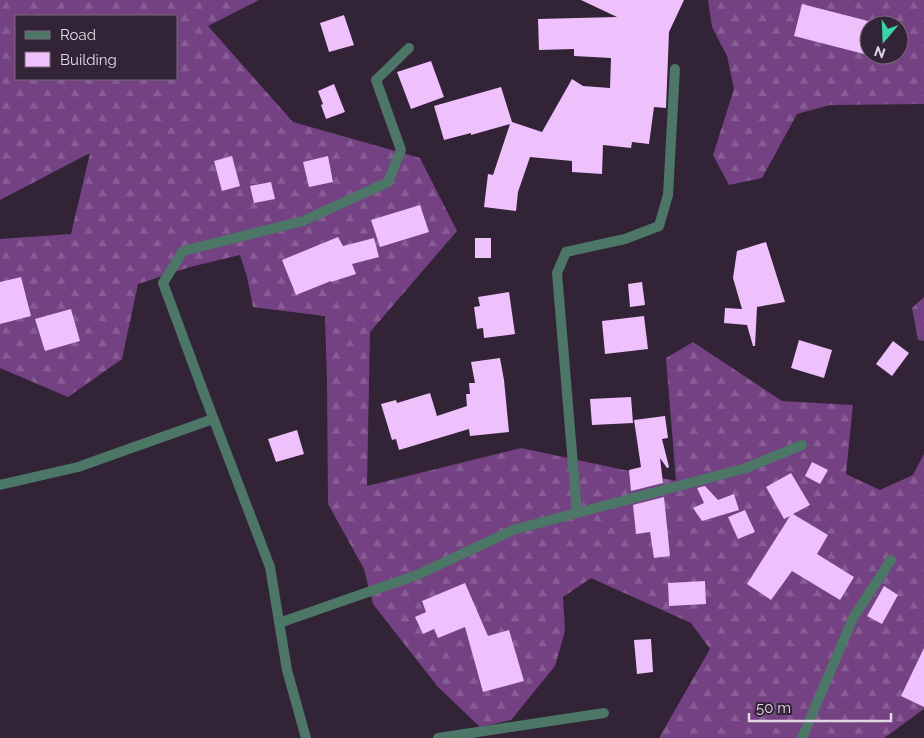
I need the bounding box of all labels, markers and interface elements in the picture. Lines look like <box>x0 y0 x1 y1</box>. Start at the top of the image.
legend <box>15 15 178 80</box>
north arrow <box>859 15 909 65</box>
text: Road <box>60 26 96 44</box>
text: N <box>872 43 887 62</box>
text: Building <box>60 51 117 69</box>
scale bar <box>749 690 892 722</box>
text: 50 m <box>756 699 791 717</box>

